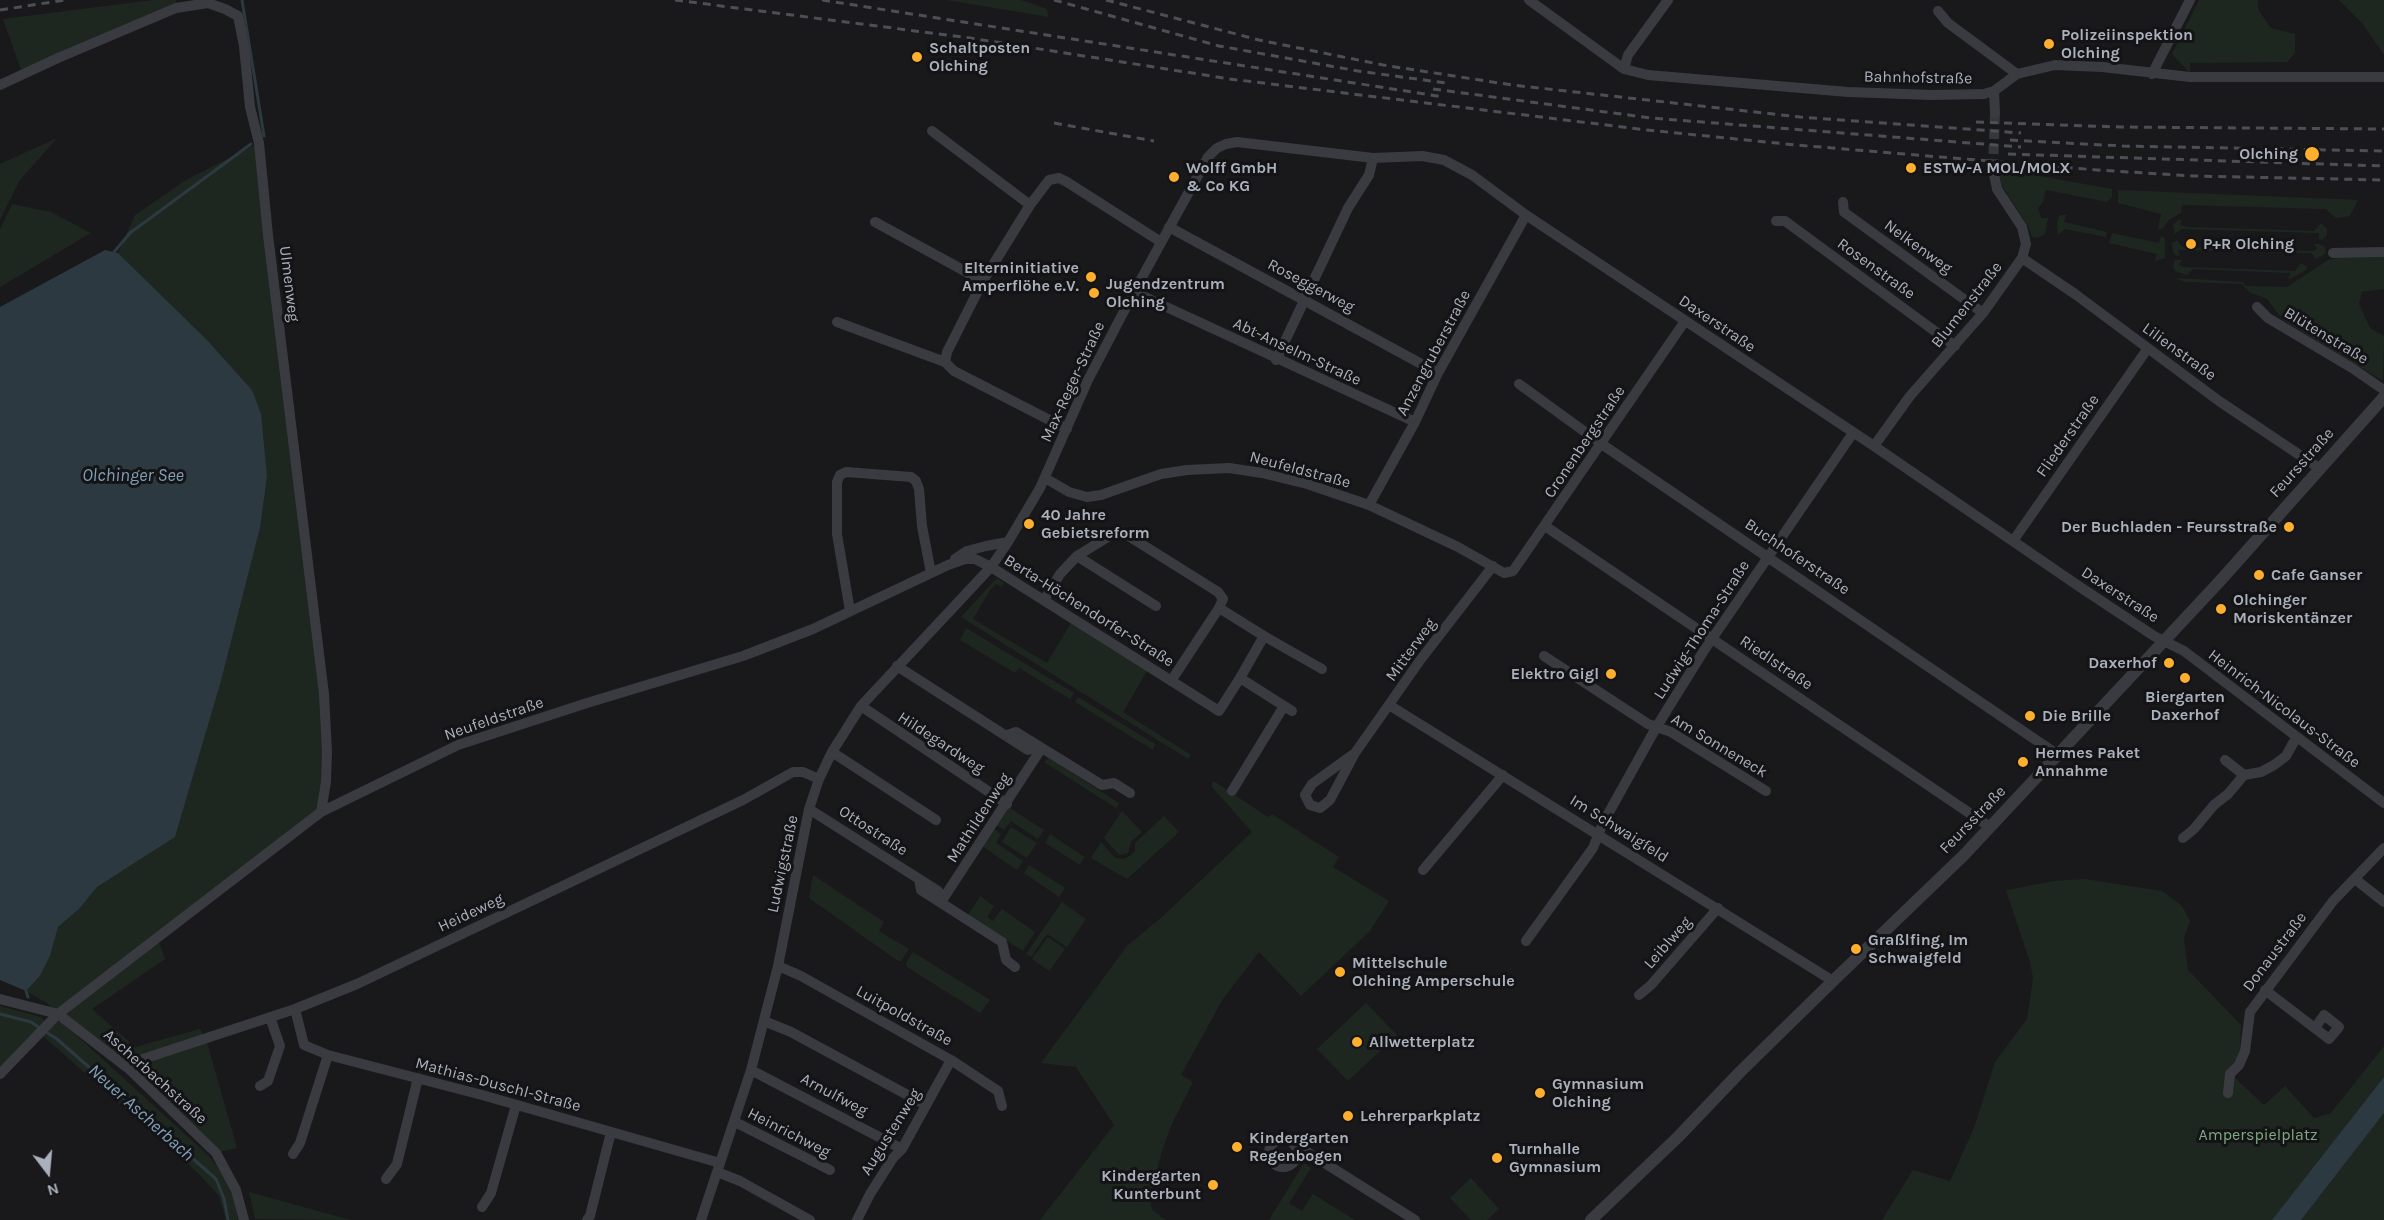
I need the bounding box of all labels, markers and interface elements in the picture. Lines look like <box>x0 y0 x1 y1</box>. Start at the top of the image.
place label: Polizeiinspektion Olching <box>2061 25 2193 63</box>
marker: Polizeiinspektion Olching <box>2042 37 2056 51</box>
place label: Schaltposten Olching <box>929 38 1030 76</box>
marker: Schaltposten Olching <box>910 50 924 64</box>
street label: Bahnhofstraße <box>1864 67 1972 89</box>
place label: Olching <box>2239 144 2298 164</box>
marker: Olching <box>2303 145 2321 163</box>
place label: Wolff GmbH & Co KG <box>1186 158 1277 196</box>
place label: ESTW-A MOL/MOLX <box>1923 158 2070 178</box>
marker: ESTW-A MOL/MOLX <box>1904 161 1918 175</box>
marker: Wolff GmbH & Co KG <box>1167 170 1181 184</box>
street label: Nelkenweg <box>1880 216 1956 278</box>
street label: Rosenstraße <box>1833 234 1919 304</box>
place label: P+R Olching <box>2203 234 2294 254</box>
marker: P+R Olching <box>2184 237 2198 251</box>
street label: Ulmenweg <box>275 245 303 323</box>
street label: Roseggerweg <box>1264 255 1358 317</box>
place label: Elterninitiative Amperflöhe e.V. <box>962 258 1079 296</box>
street label: Blumenstraße <box>1927 258 2007 352</box>
marker: Elterninitiative Amperflöhe e.V. <box>1084 270 1098 284</box>
place label: Jugendzentrum Olching <box>1106 274 1225 312</box>
marker: Jugendzentrum Olching <box>1087 286 1101 300</box>
street label: Anzengruberstraße <box>1393 287 1475 419</box>
street label: Daxerstraße <box>1675 291 1759 357</box>
street label: Blütenstraße <box>2280 303 2372 369</box>
street label: Abt-Anselm-Straße <box>1230 314 1364 390</box>
street label: Max-Reger-Straße <box>1037 319 1109 445</box>
street label: Lilienstraße <box>2138 319 2220 385</box>
street label: Cronenbergstraße <box>1540 382 1630 502</box>
street label: Fliederstraße <box>2032 391 2104 481</box>
street label: Feursstraße <box>2266 424 2338 502</box>
street label: Neufeldstraße <box>1248 447 1352 493</box>
water label: Olchinger See <box>82 465 184 487</box>
place label: 40 Jahre Gebietsreform <box>1041 505 1150 543</box>
street label: Buchhoferstraße <box>1741 515 1853 599</box>
marker: 40 Jahre Gebietsreform <box>1022 517 1036 531</box>
place label: Der Buchladen - Feursstraße <box>2061 517 2277 537</box>
marker: Der Buchladen - Feursstraße <box>2282 520 2296 534</box>
street label: Berta-Höchendorfer-Straße <box>1000 551 1178 671</box>
street label: Ludwig-Thoma-Straße <box>1650 557 1754 703</box>
street label: Daxerstraße <box>2078 563 2162 627</box>
place label: Cafe Ganser <box>2271 565 2362 585</box>
marker: Cafe Ganser <box>2252 568 2266 582</box>
place label: Olchinger Moriskentänzer <box>2233 590 2352 628</box>
marker: Olchinger Moriskentänzer <box>2214 602 2228 616</box>
street label: Mitterweg <box>1382 615 1440 685</box>
street label: Riedlstraße <box>1736 632 1816 694</box>
street label: Heinrich-Nicolaus-Straße <box>2204 646 2364 772</box>
place label: Daxerhof <box>2088 653 2157 673</box>
marker: Daxerhof <box>2162 656 2176 670</box>
place label: Elektro Gigl <box>1511 664 1599 684</box>
marker: Elektro Gigl <box>1604 667 1618 681</box>
marker: Biergarten Daxerhof <box>2178 671 2192 685</box>
place label: Biergarten Daxerhof <box>2145 687 2225 725</box>
street label: Neufeldstraße <box>442 693 546 745</box>
place label: Die Brille <box>2042 706 2111 726</box>
street label: Hildegardweg <box>894 708 988 778</box>
marker: Die Brille <box>2023 709 2037 723</box>
street label: Am Sonneneck <box>1667 710 1771 782</box>
place label: Hermes Paket Annahme <box>2035 743 2140 781</box>
marker: Hermes Paket Annahme <box>2016 755 2030 769</box>
street label: Mathildenweg <box>943 769 1015 867</box>
street label: Feursstraße <box>1936 782 2010 858</box>
street label: Im Schwaigfeld <box>1566 791 1672 867</box>
street label: Ottostraße <box>835 802 911 860</box>
street label: Ludwigstraße <box>763 814 803 914</box>
street label: Heideweg <box>435 889 507 937</box>
street label: Donaustraße <box>2239 908 2311 996</box>
street label: Leiblweg <box>1640 913 1696 973</box>
place label: Graßlfing, Im Schwaigfeld <box>1868 930 1968 968</box>
marker: Graßlfing, Im Schwaigfeld <box>1849 942 1863 956</box>
place label: Mittelschule Olching Amperschule <box>1352 953 1515 991</box>
marker: Mittelschule Olching Amperschule <box>1333 965 1347 979</box>
street label: Luitpoldstraße <box>853 982 955 1050</box>
street label: Ascherbachstraße <box>99 1025 211 1129</box>
place label: Allwetterplatz <box>1369 1032 1475 1052</box>
marker: Allwetterplatz <box>1350 1035 1364 1049</box>
street label: Mathias-Duschl-Straße <box>413 1054 583 1116</box>
water label: Neuer Ascherbach <box>84 1060 198 1166</box>
street label: Arnulfweg <box>797 1069 871 1121</box>
place label: Gymnasium Olching <box>1552 1074 1644 1112</box>
street label: Augustenweg <box>857 1085 925 1179</box>
marker: Gymnasium Olching <box>1533 1086 1547 1100</box>
street label: Heinrichweg <box>744 1104 834 1162</box>
place label: Lehrerparkplatz <box>1360 1106 1480 1126</box>
marker: Lehrerparkplatz <box>1341 1109 1355 1123</box>
park label: Amperspielplatz <box>2199 1125 2317 1145</box>
place label: Kindergarten Regenbogen <box>1249 1128 1349 1166</box>
place label: Turnhalle Gymnasium <box>1509 1139 1601 1177</box>
marker: Kindergarten Regenbogen <box>1230 1140 1244 1154</box>
north arrow <box>18 1142 78 1202</box>
marker: Turnhalle Gymnasium <box>1490 1151 1504 1165</box>
place label: Kindergarten Kunterbunt <box>1101 1166 1201 1204</box>
marker: Kindergarten Kunterbunt <box>1206 1178 1220 1192</box>
text: N <box>45 1179 61 1200</box>

